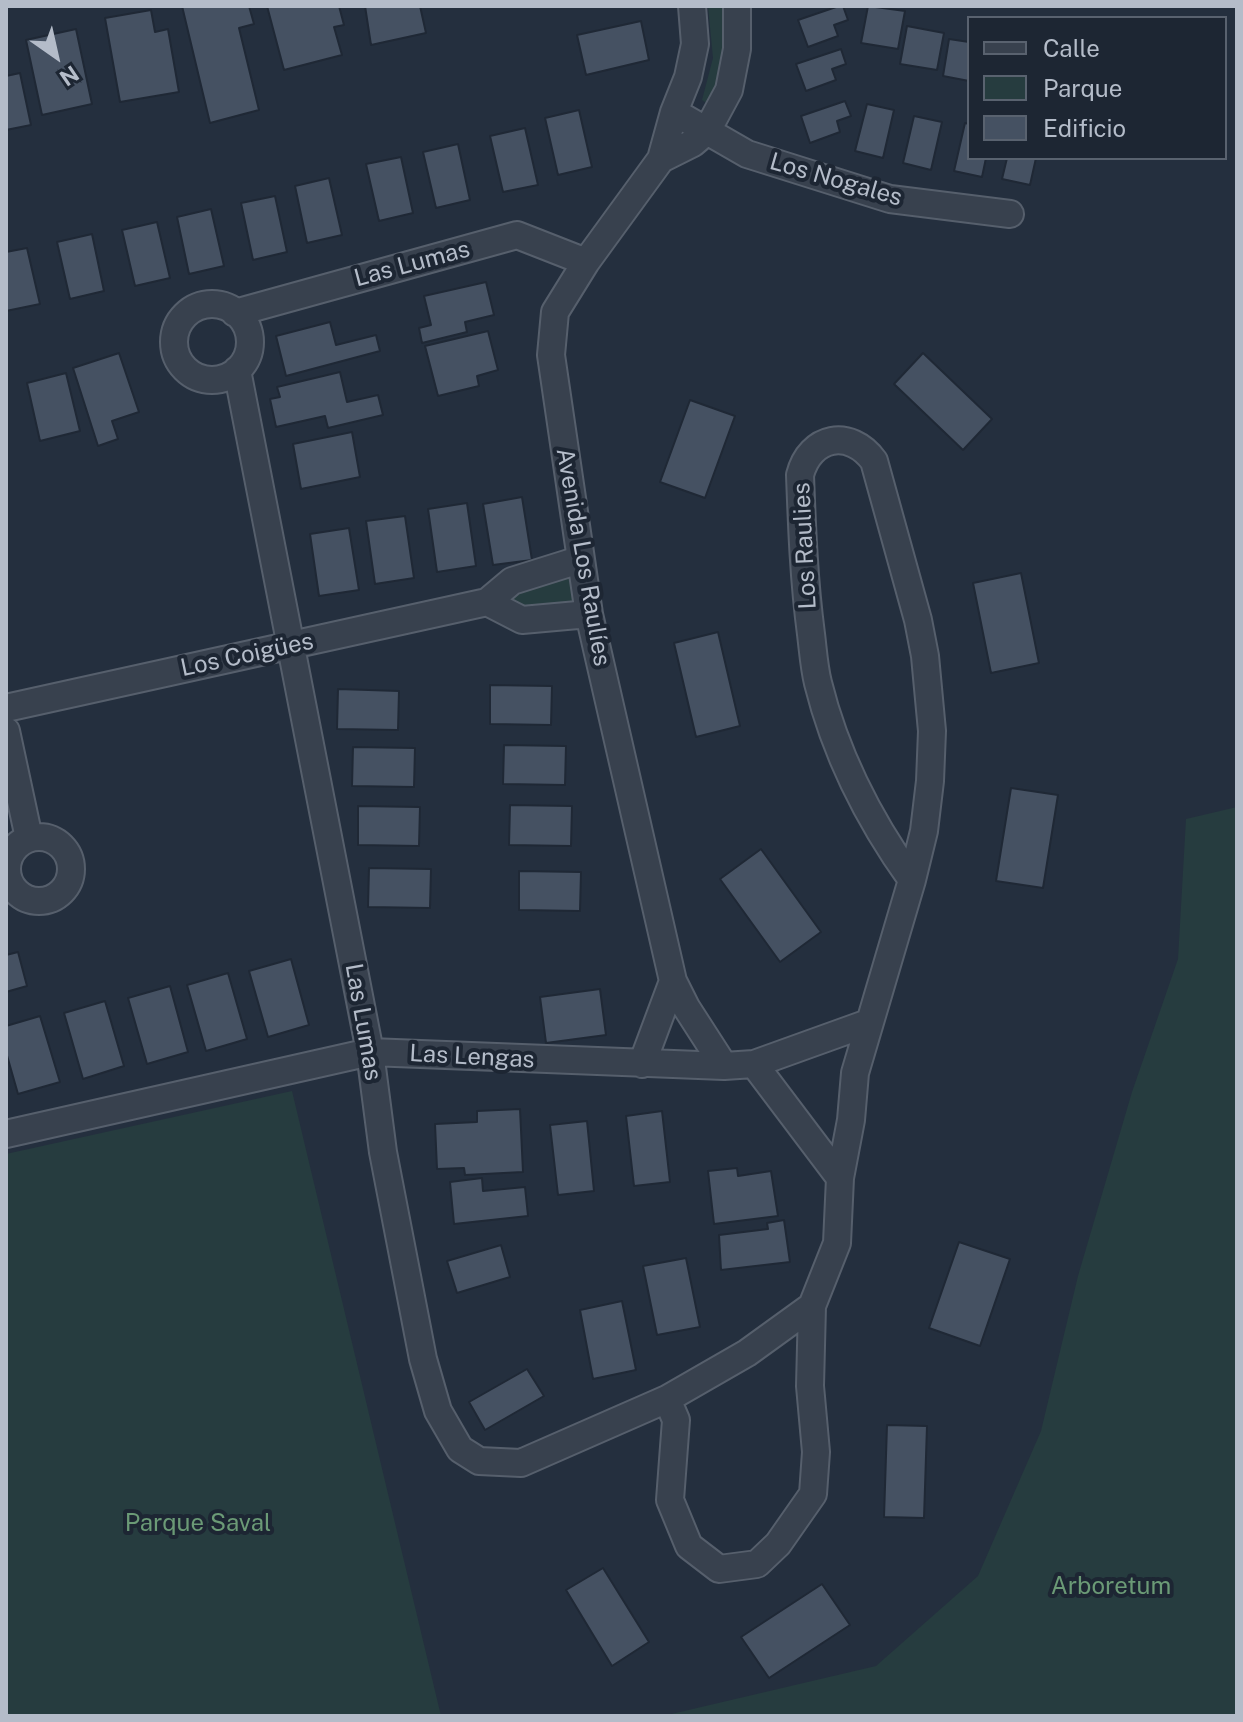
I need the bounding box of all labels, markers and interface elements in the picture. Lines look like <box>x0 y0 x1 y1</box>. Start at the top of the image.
north arrow <box>16 16 96 96</box>
legend <box>967 16 1227 160</box>
text: Calle <box>1043 34 1100 62</box>
text: N <box>55 60 84 91</box>
text: Parque <box>1043 74 1122 102</box>
text: Edificio <box>1043 114 1126 142</box>
street label: Los Nogales <box>766 147 906 213</box>
street label: Las Lumas <box>351 235 473 293</box>
street label: Avenida Los Raulíes <box>550 446 616 668</box>
street label: Los Raulies <box>787 482 823 610</box>
street label: Los Coigües <box>178 627 316 683</box>
street label: Las Lumas <box>339 961 387 1083</box>
street label: Las Lengas <box>409 1039 535 1075</box>
park label: Parque Saval <box>125 1510 271 1538</box>
park label: Arboretum <box>1051 1573 1171 1601</box>

